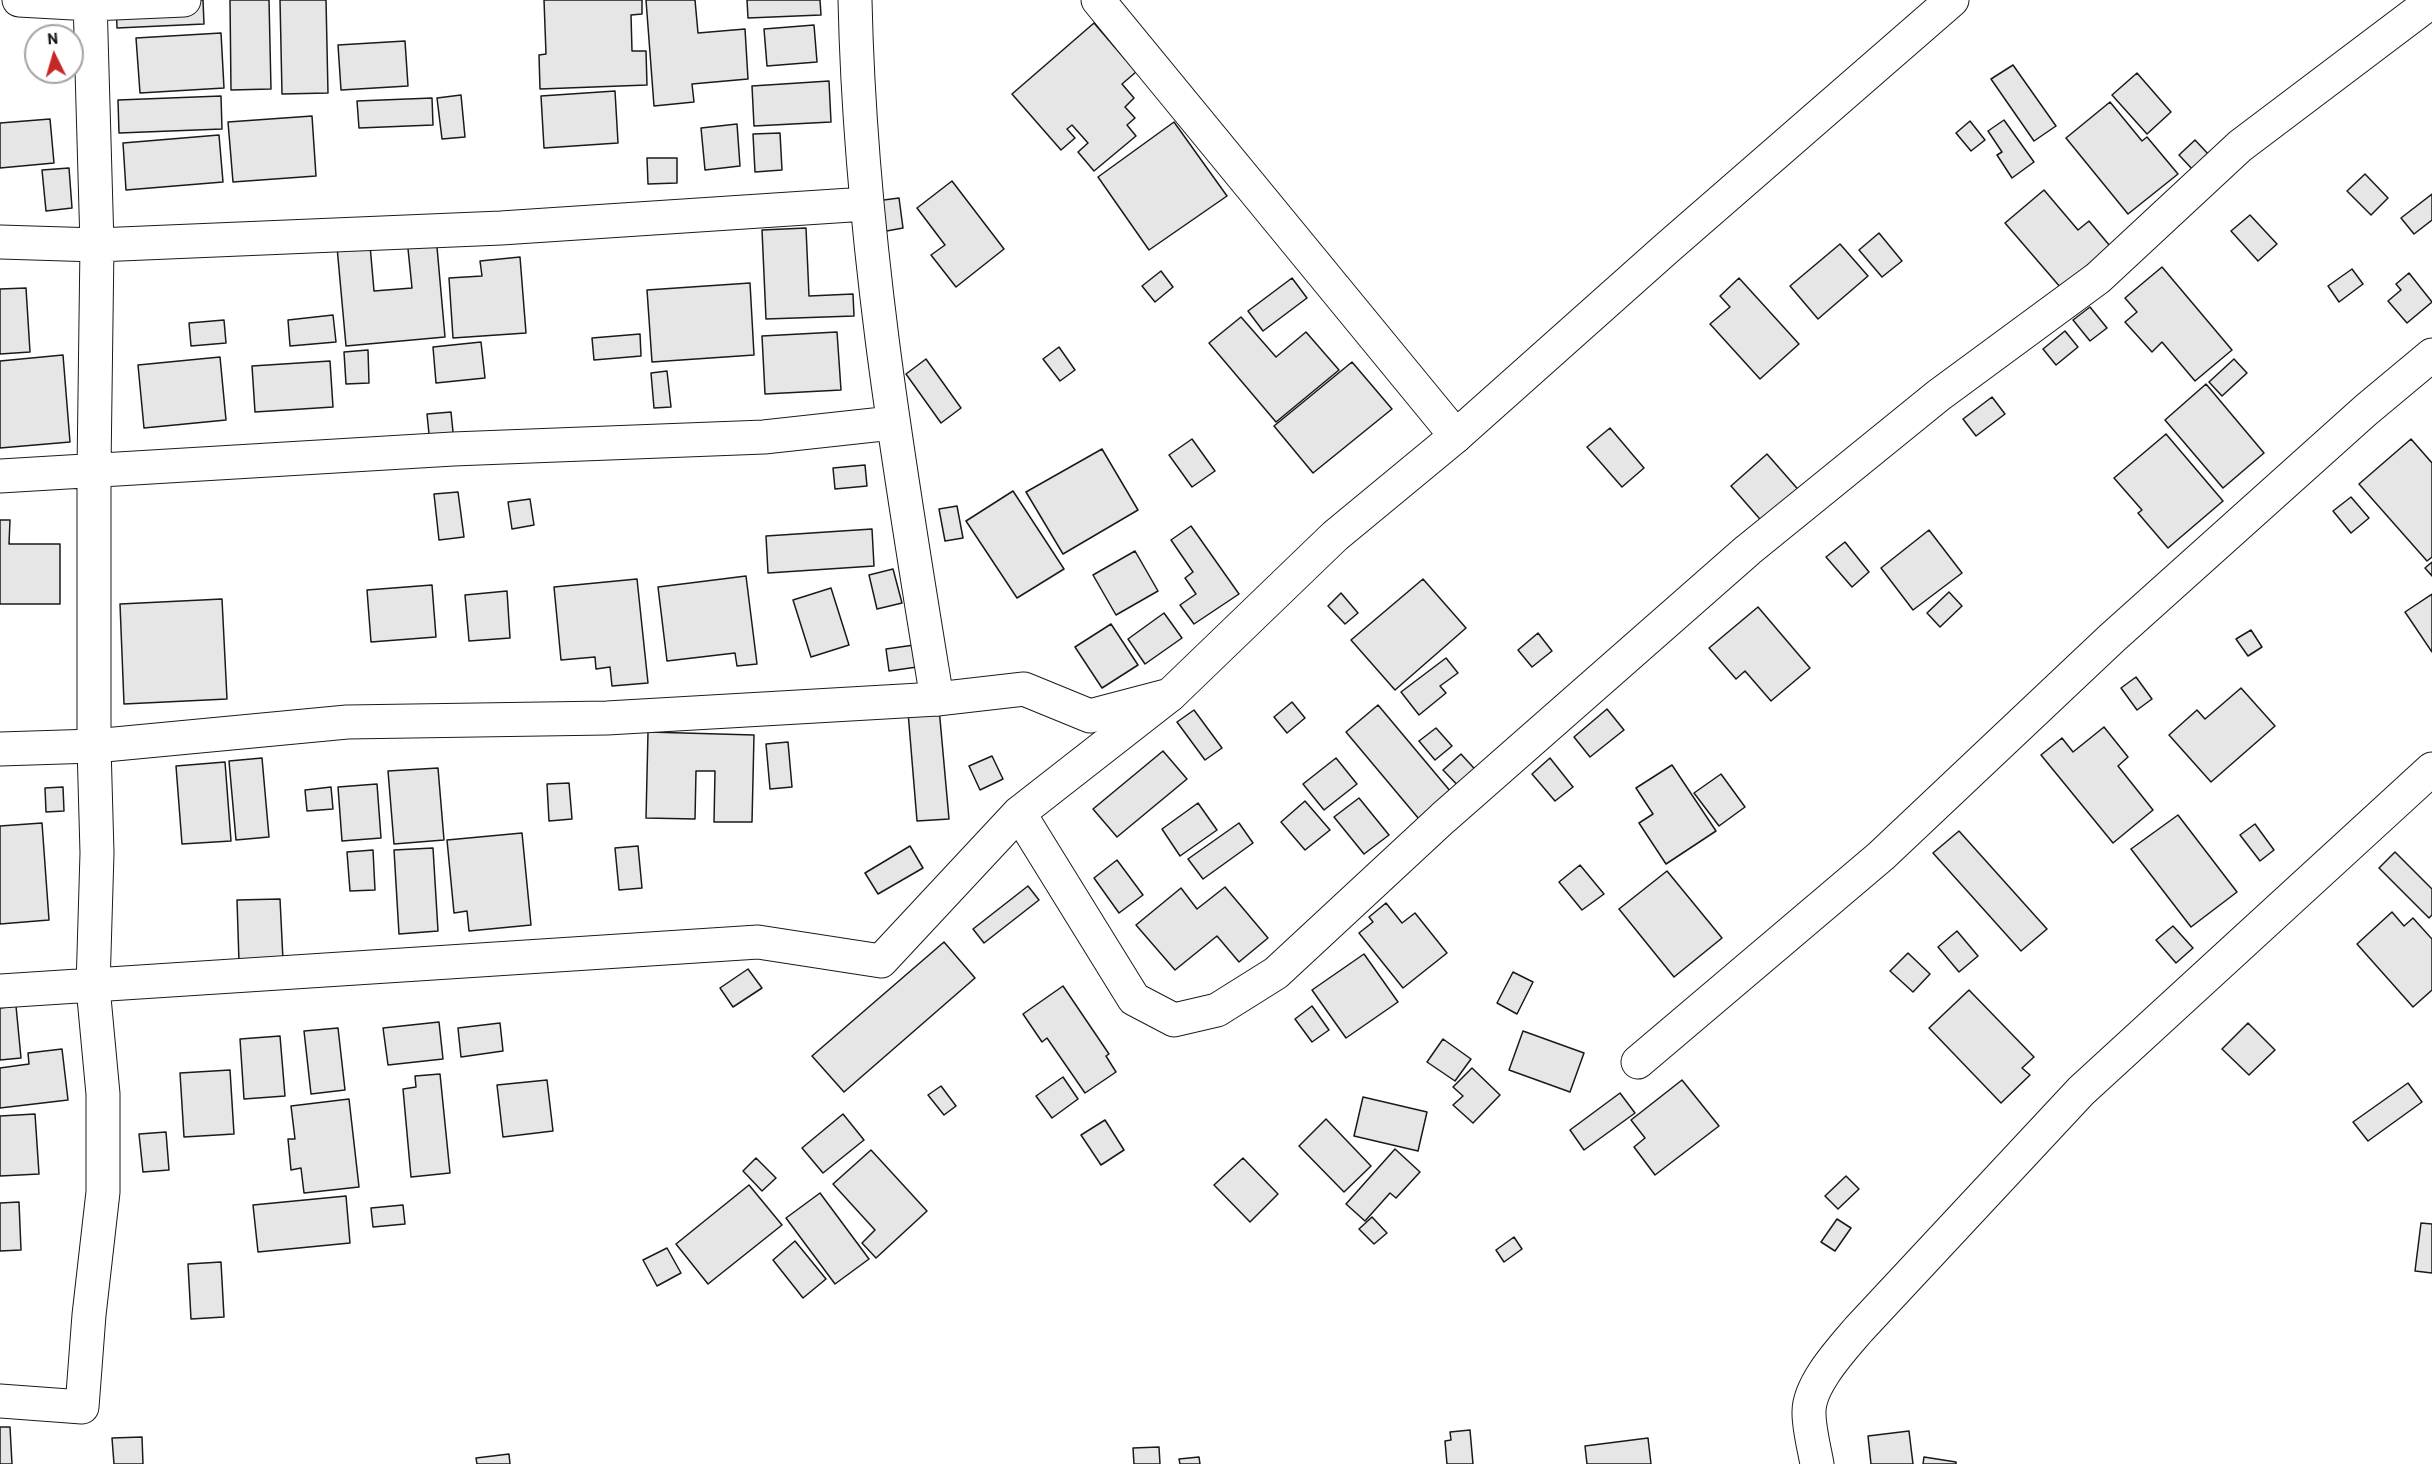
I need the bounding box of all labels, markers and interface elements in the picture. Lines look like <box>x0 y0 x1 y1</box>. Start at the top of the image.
north arrow <box>24 24 84 84</box>
text: N <box>46 28 59 47</box>

